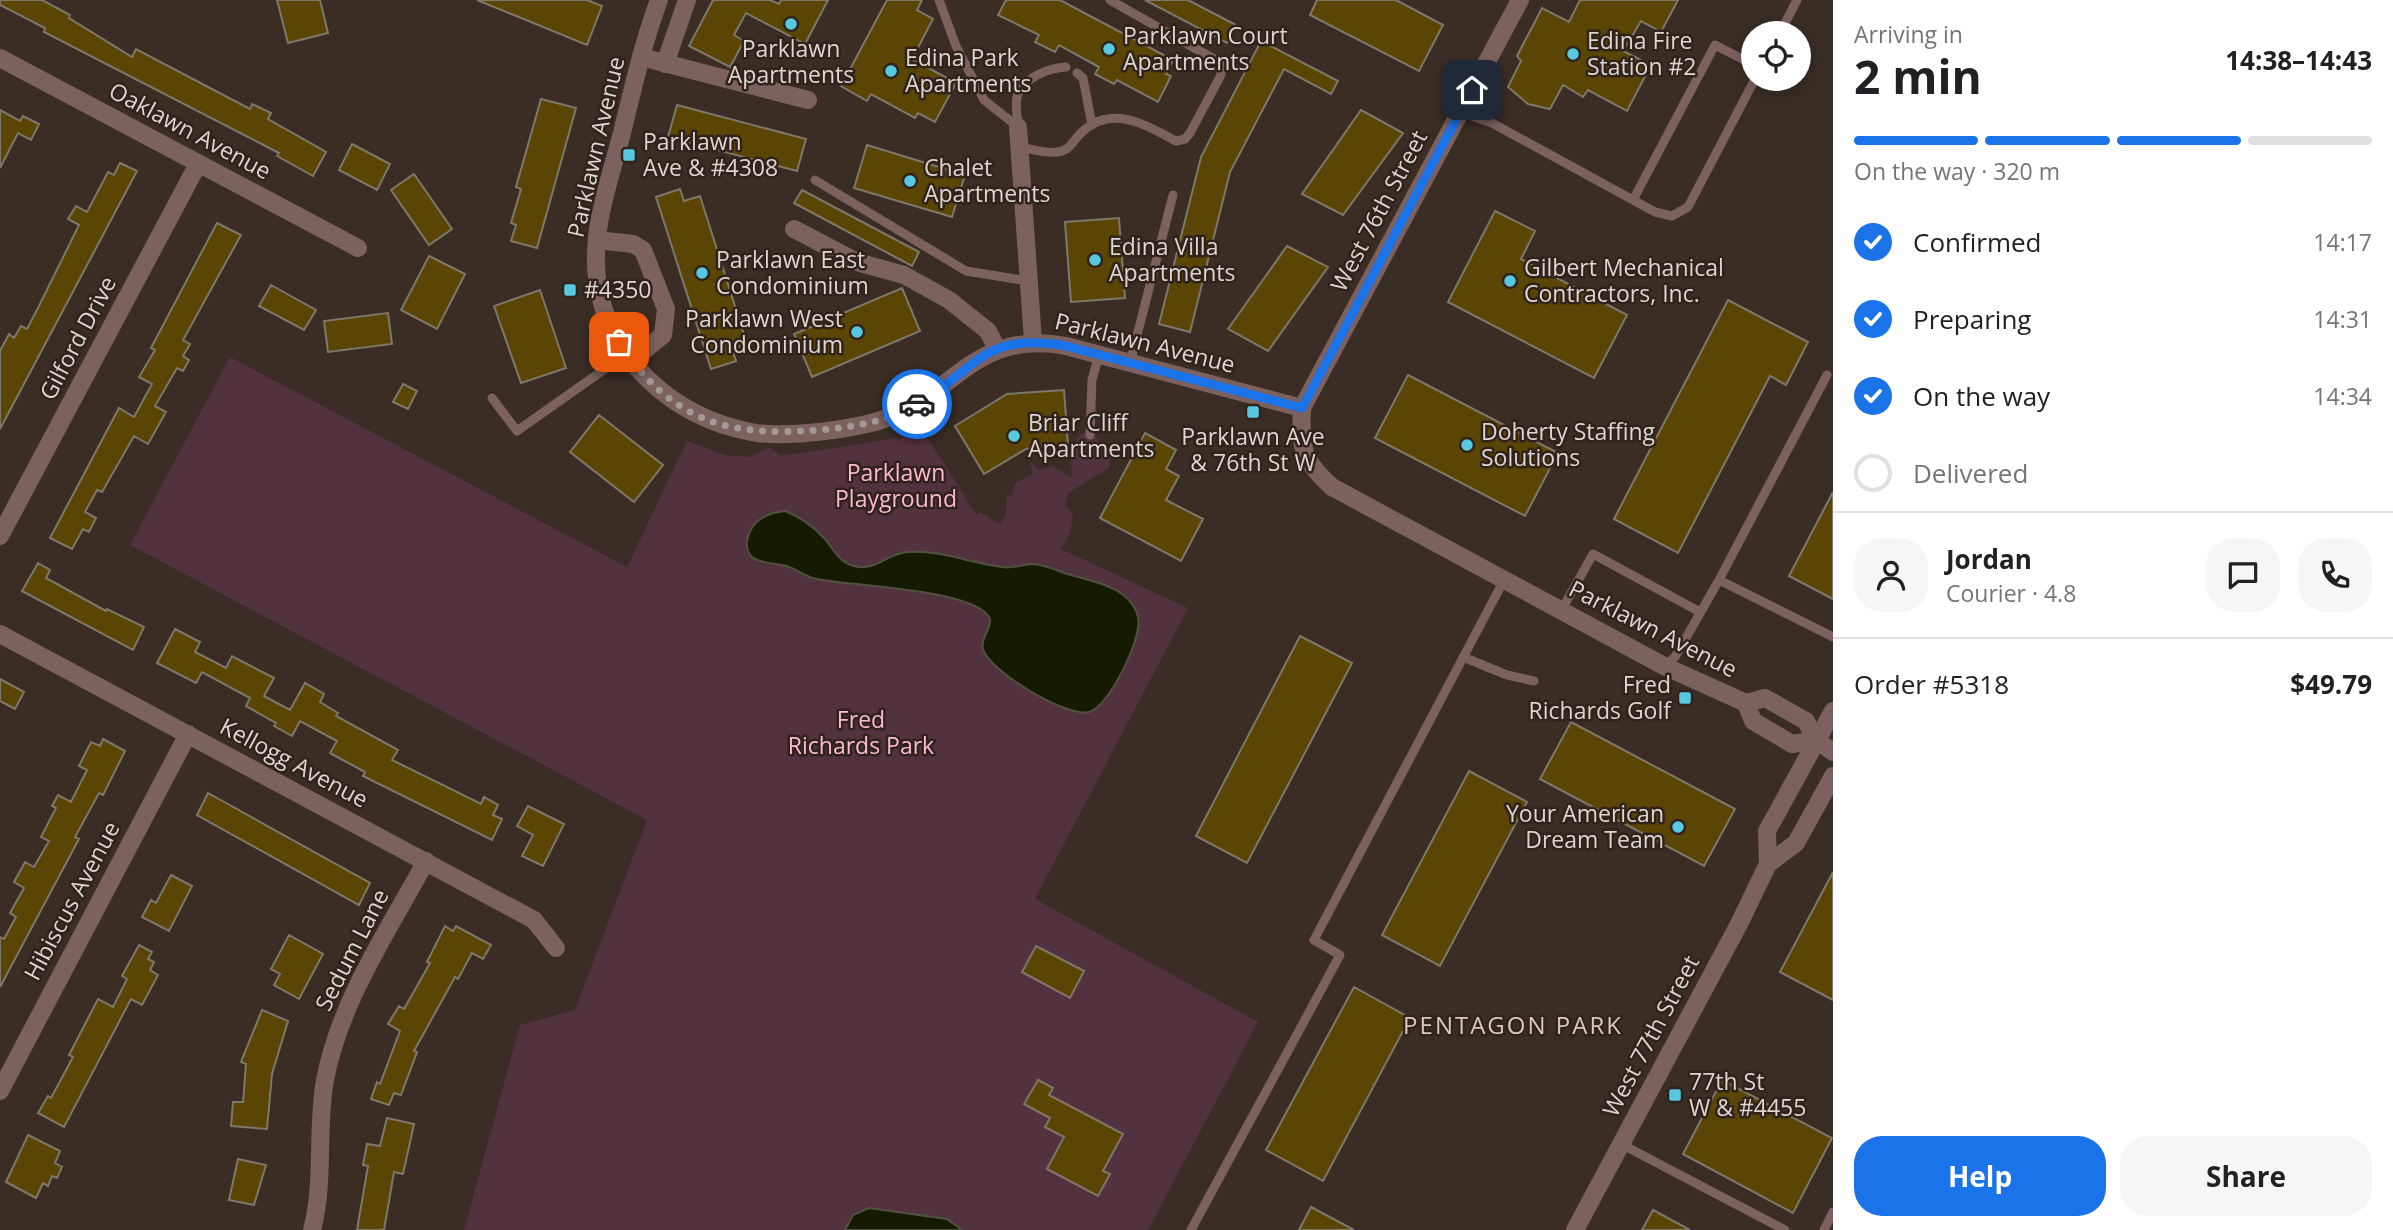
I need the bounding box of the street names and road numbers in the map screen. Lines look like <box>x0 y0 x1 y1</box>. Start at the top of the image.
street label: Parklawn Avenue <box>559 53 631 240</box>
street label: Oaklawn Avenue <box>104 74 277 186</box>
street label: West 76th Street <box>1322 124 1434 297</box>
street label: Gilford Drive <box>31 270 123 405</box>
street label: Parklawn Avenue <box>1052 304 1239 380</box>
street label: Parklawn Avenue <box>1564 572 1743 684</box>
street label: Kellogg Avenue <box>215 710 374 815</box>
street label: Hibiscus Avenue <box>16 815 126 986</box>
street label: Sedum Lane <box>307 883 396 1016</box>
street label: West 77th Street <box>1594 949 1706 1122</box>

